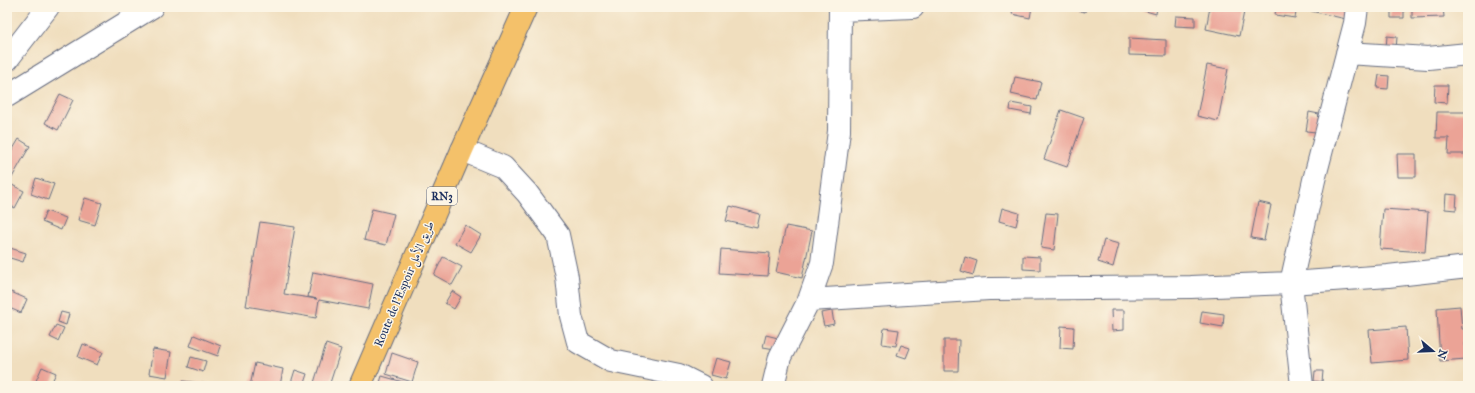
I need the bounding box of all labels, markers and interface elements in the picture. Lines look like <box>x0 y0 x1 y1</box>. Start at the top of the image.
road number: RN3 <box>427 187 457 205</box>
street label: Route de l’Espoir طريق الأمل <box>369 218 439 350</box>
north arrow <box>1413 331 1453 371</box>
text: N <box>1434 348 1450 361</box>

